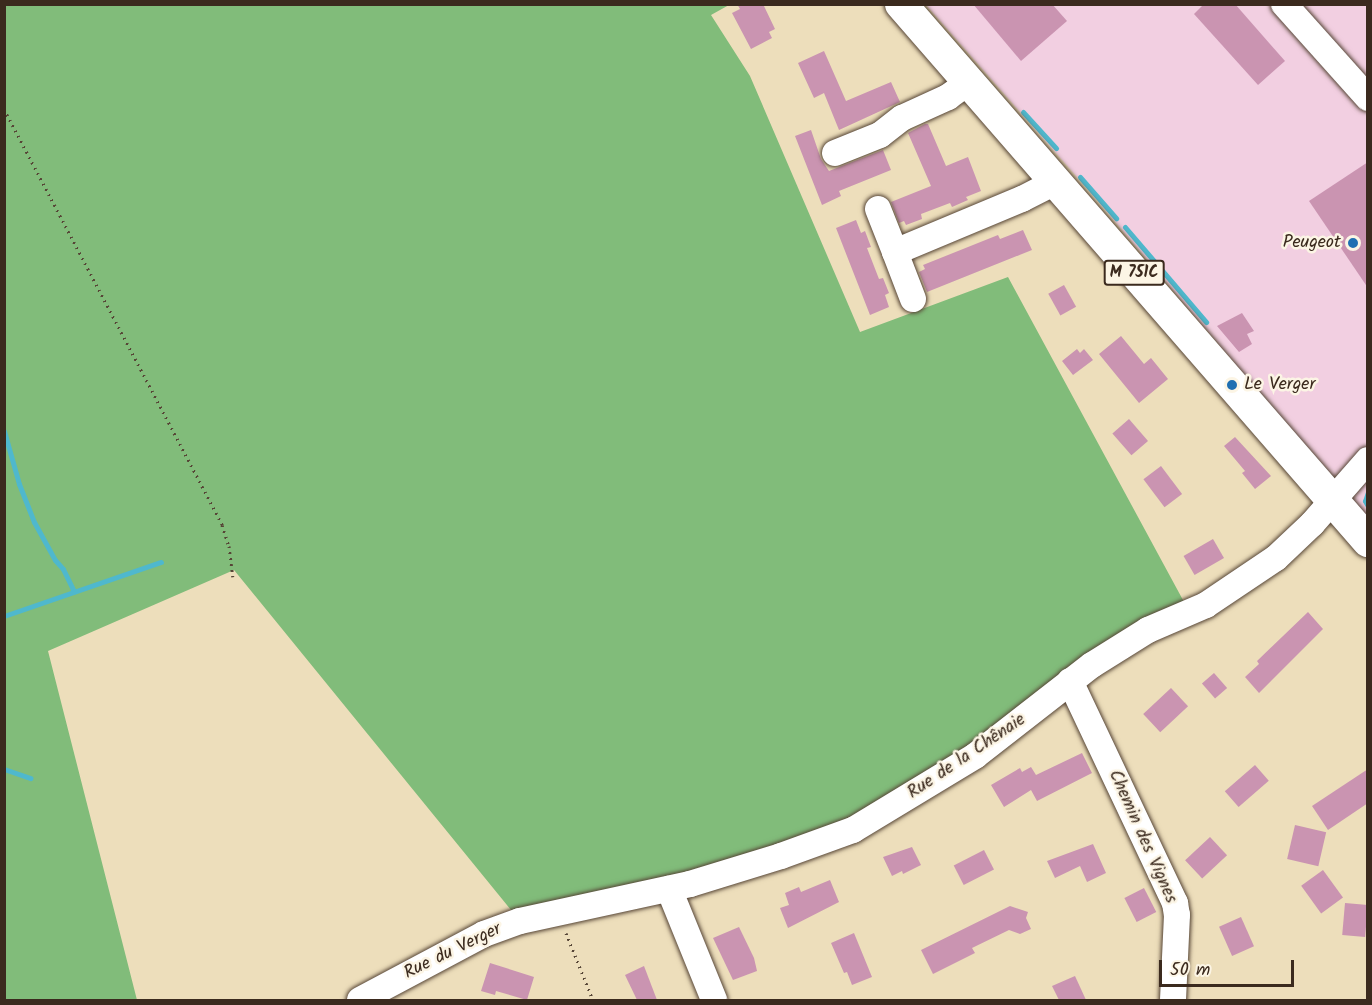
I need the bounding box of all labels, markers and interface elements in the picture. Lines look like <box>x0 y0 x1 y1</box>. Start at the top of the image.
place label: Peugeot <box>1283 232 1341 254</box>
marker: Peugeot <box>1346 236 1360 250</box>
road number: M 751C <box>1102 260 1166 286</box>
place label: Le Verger <box>1244 374 1315 396</box>
marker: Le Verger <box>1225 378 1239 392</box>
street label: Rue de la Chênaie <box>904 710 1030 804</box>
street label: Chemin des Vignes <box>1103 767 1181 907</box>
street label: Rue du Verger <box>401 919 505 985</box>
scale bar <box>1162 948 1297 986</box>
text: 50 m <box>1170 956 1210 985</box>

